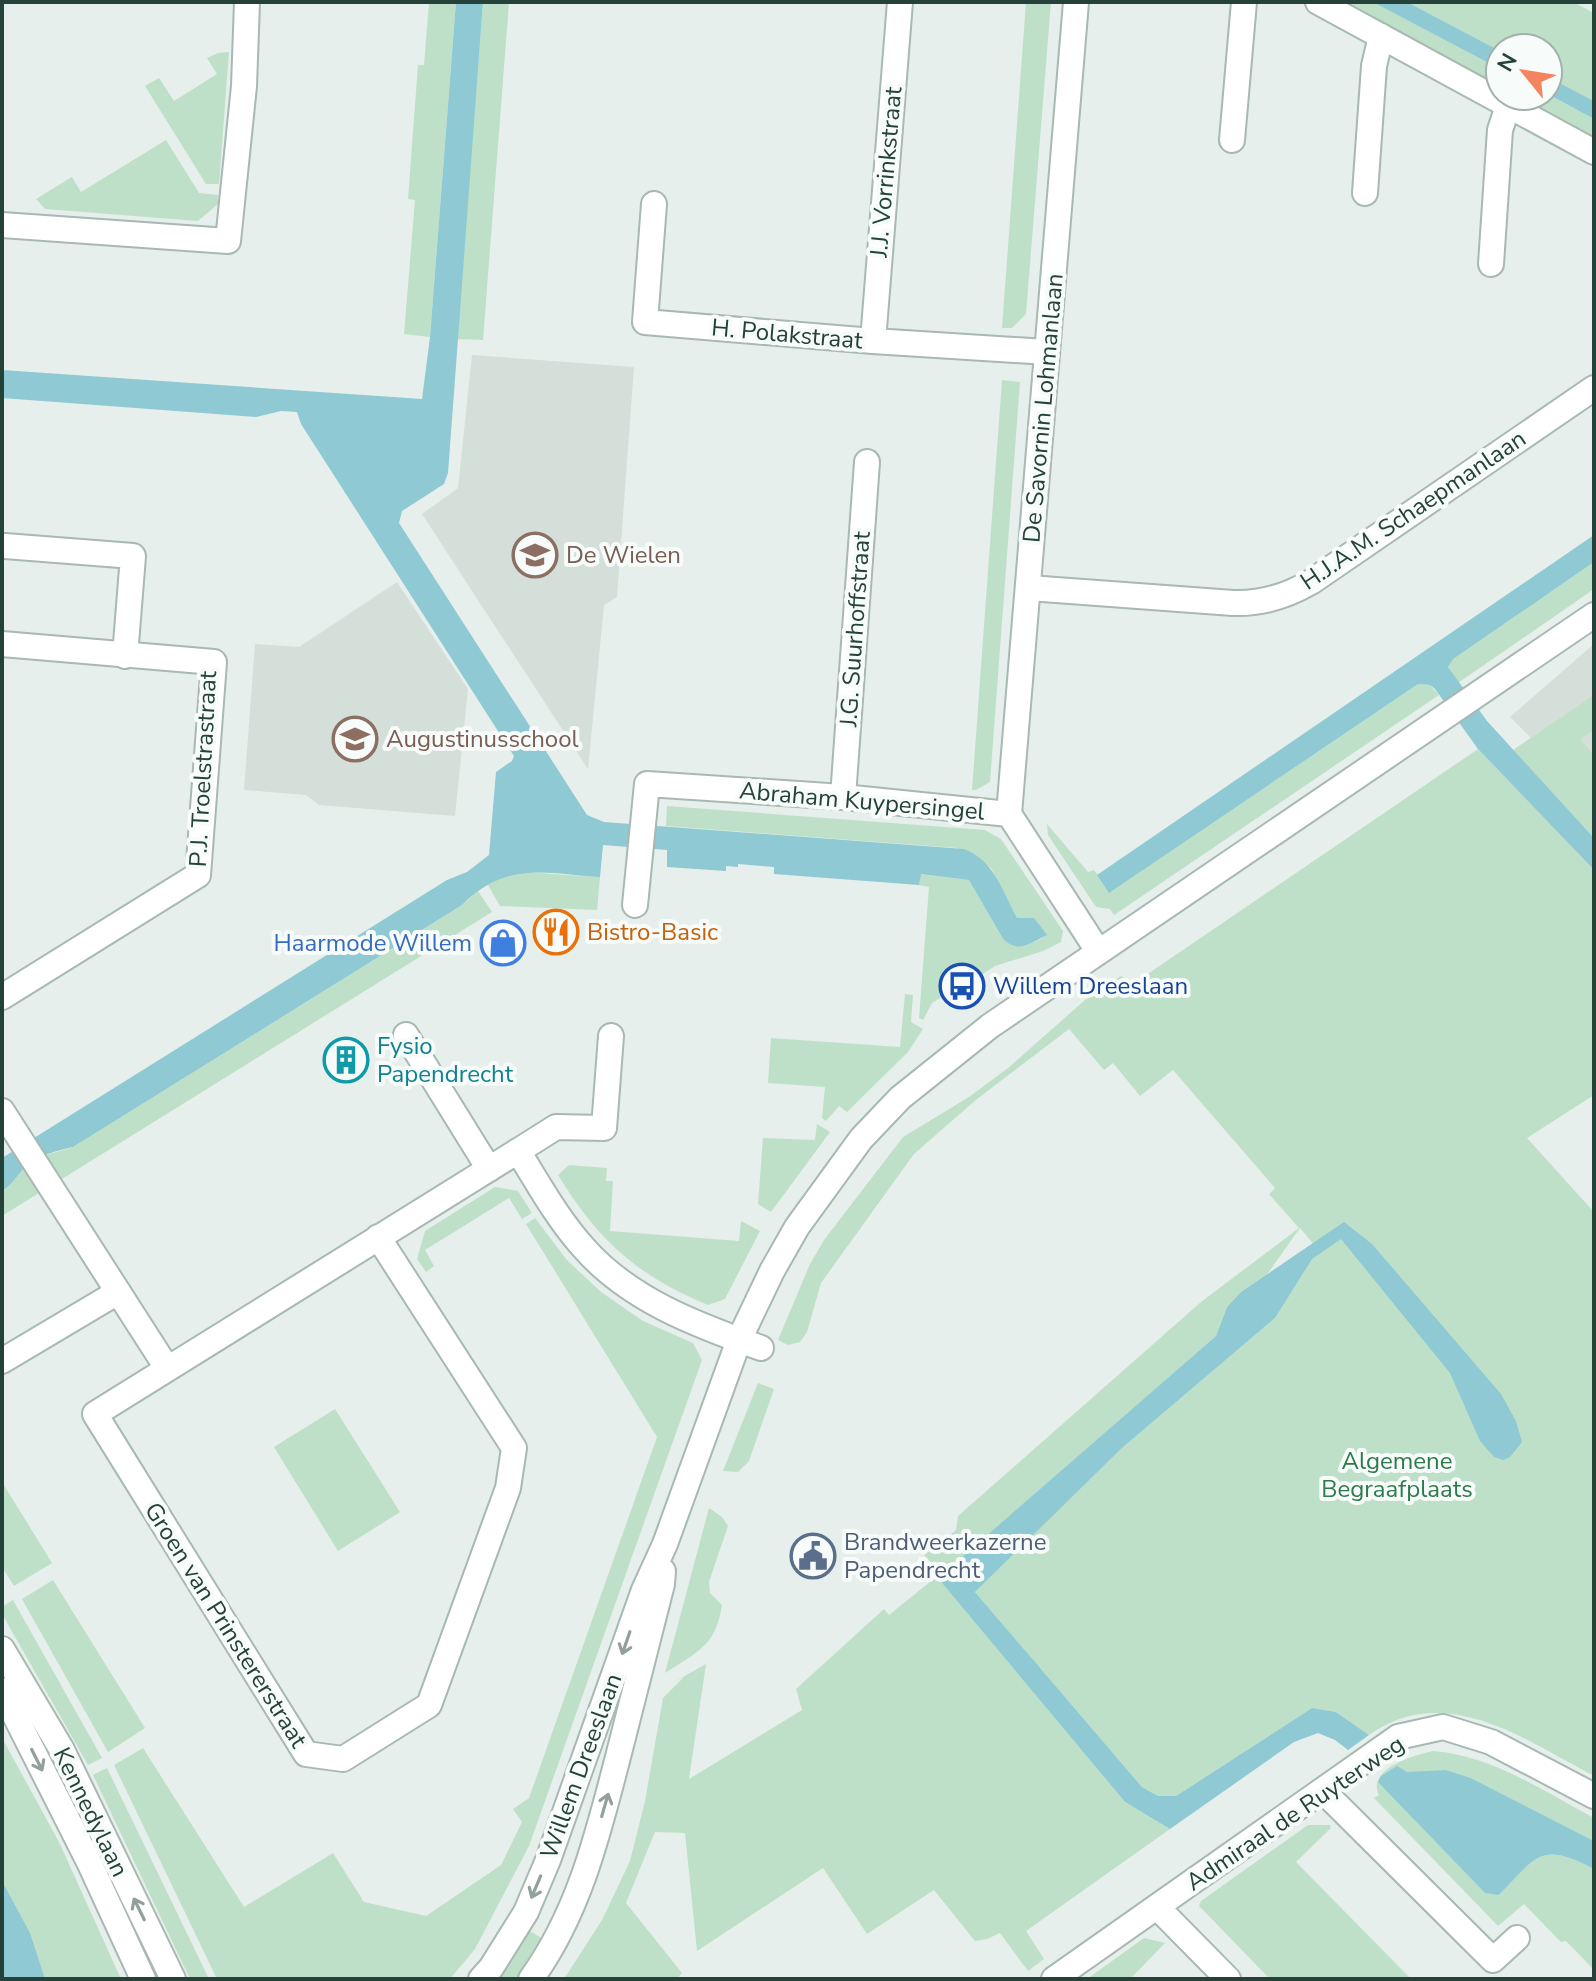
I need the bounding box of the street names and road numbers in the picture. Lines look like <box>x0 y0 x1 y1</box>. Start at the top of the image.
street label: J.J. Vorrinkstraat <box>863 85 909 260</box>
street label: De Savornin Lohmanlaan <box>1015 272 1071 544</box>
street label: H. Polakstraat <box>710 311 865 357</box>
street label: H.J.A.M. Schaepmanlaan <box>1294 422 1532 598</box>
street label: J.G. Suurhoffstraat <box>832 530 878 729</box>
street label: P.J. Troelstrastraat <box>182 669 224 868</box>
street label: Abraham Kuypersingel <box>738 774 986 828</box>
street label: Groen van Prinstererstraat <box>137 1496 315 1754</box>
street label: Willem Dreeslaan <box>533 1669 629 1863</box>
street label: Admiraal de Ruyterweg <box>1180 1728 1410 1898</box>
street label: Kennedylaan <box>46 1742 136 1882</box>

